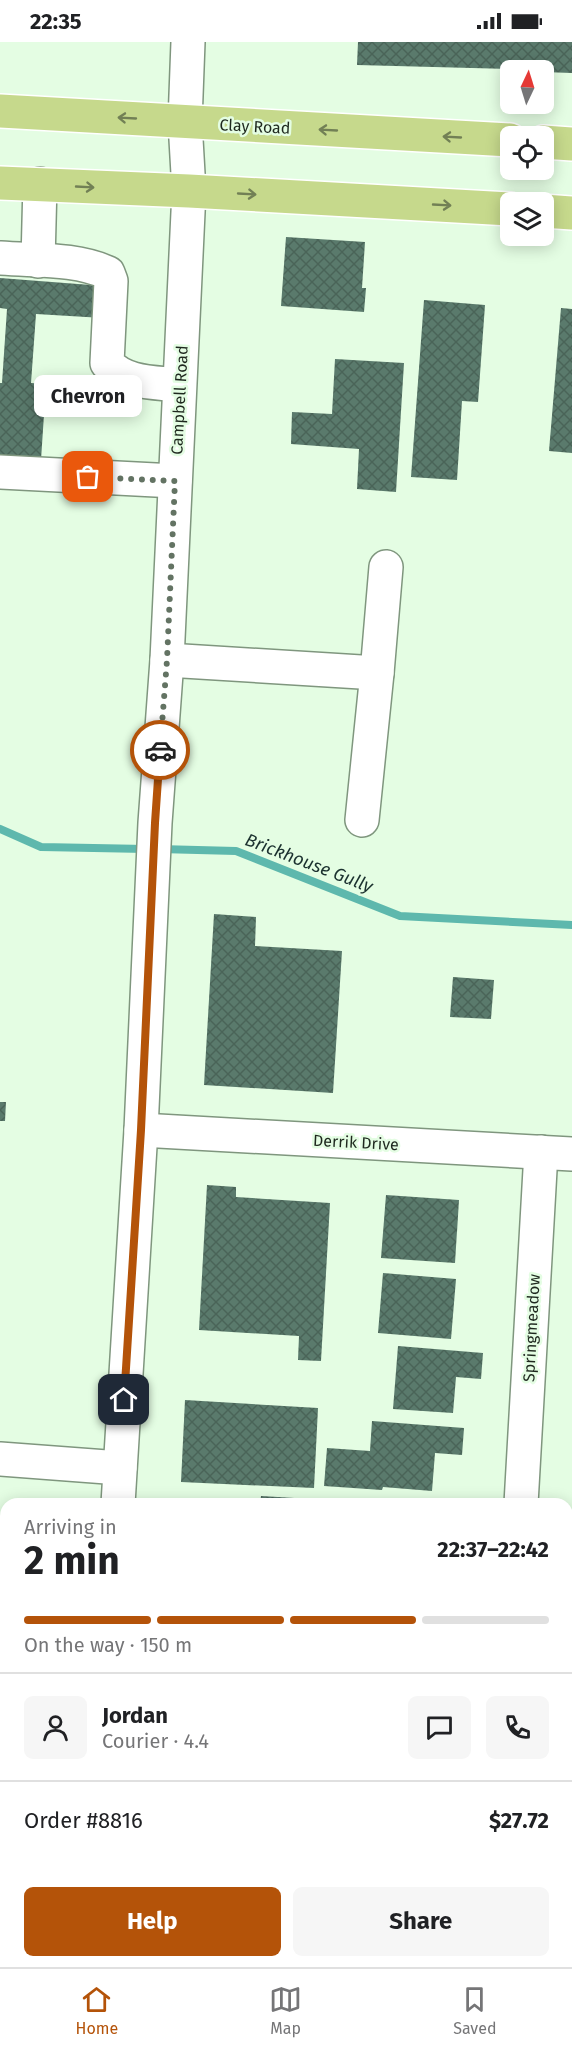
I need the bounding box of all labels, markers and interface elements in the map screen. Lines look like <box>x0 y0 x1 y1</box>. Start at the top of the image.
text: 22:35 <box>30 8 82 35</box>
north arrow <box>500 60 554 114</box>
map controls <box>500 60 554 246</box>
one-way arrow <box>118 113 137 124</box>
street label: Clay Road <box>219 115 291 138</box>
one-way arrow <box>319 124 338 135</box>
button: locate <box>500 126 554 180</box>
one-way arrow <box>442 131 462 142</box>
one-way arrow <box>74 181 94 192</box>
one-way arrow <box>237 189 257 200</box>
button: layers <box>500 192 554 246</box>
one-way arrow <box>431 200 451 211</box>
street label: Campbell Road <box>167 345 192 455</box>
callout: Chevron <box>34 375 142 417</box>
text: Chevron <box>51 384 125 408</box>
pin <box>62 451 113 502</box>
icon: bag <box>71 460 104 493</box>
courier <box>130 720 190 780</box>
icon: car <box>144 734 177 767</box>
water label: Brickhouse Gully <box>242 829 377 898</box>
street label: Derrik Drive <box>313 1131 399 1154</box>
street label: Springmeadow <box>519 1273 544 1382</box>
pin <box>98 1374 149 1425</box>
icon: home <box>107 1383 140 1416</box>
text: Arriving in <box>24 1515 117 1539</box>
text: 22:37–22:42 <box>437 1536 549 1563</box>
text: 2 min <box>24 1538 120 1584</box>
text: On the way · 150 m <box>24 1633 192 1657</box>
button: person <box>24 1696 87 1759</box>
button: chat <box>408 1696 471 1759</box>
button: phone <box>486 1696 549 1759</box>
text: Jordan <box>102 1702 168 1729</box>
text: Courier · 4.4 <box>102 1729 209 1753</box>
text: Order #8816 <box>24 1807 143 1834</box>
text: $27.72 <box>489 1807 549 1834</box>
button: Help <box>24 1887 281 1956</box>
button: Share <box>293 1887 549 1956</box>
tab: Home <box>76 1983 118 2038</box>
tab: Map <box>269 1983 302 2038</box>
tab: Saved <box>453 1983 496 2038</box>

